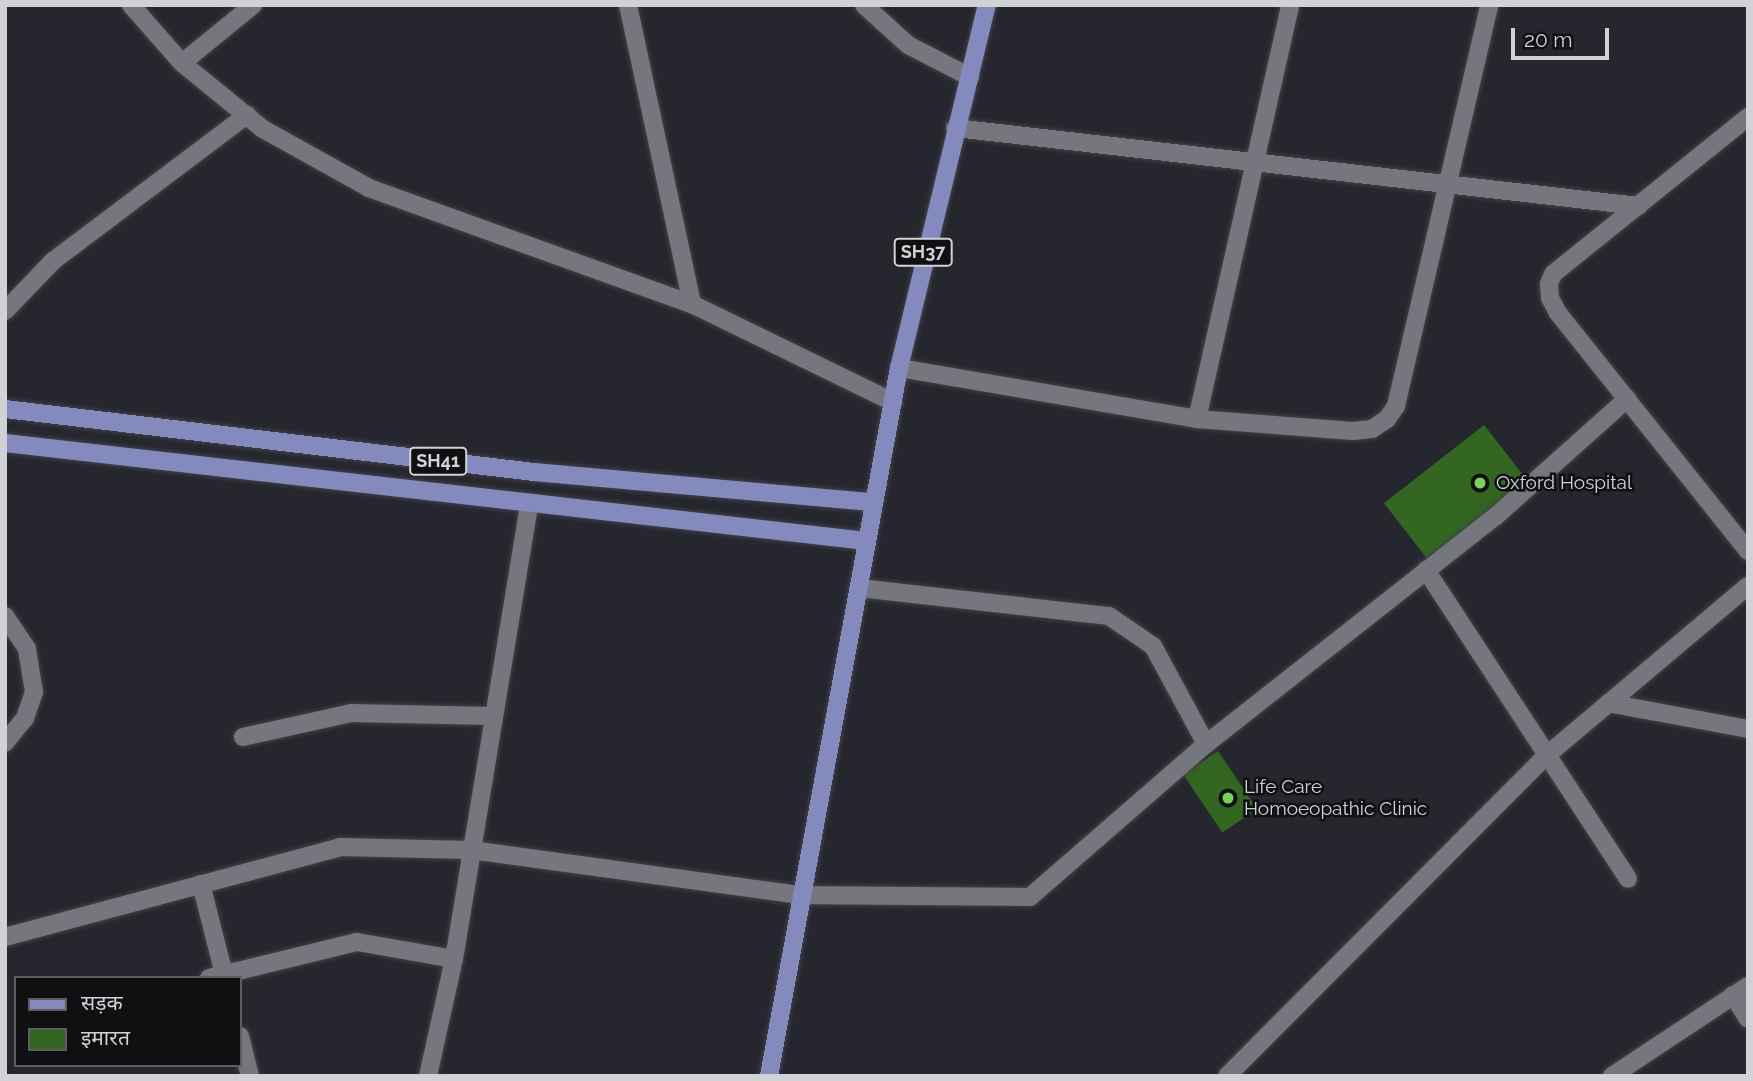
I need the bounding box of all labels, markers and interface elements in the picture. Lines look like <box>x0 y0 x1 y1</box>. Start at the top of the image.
scale bar <box>1515 14 1613 58</box>
text: 20 m <box>1524 27 1572 52</box>
road number: SH37 <box>893 238 953 266</box>
road number: SH41 <box>408 447 468 476</box>
place label: Oxford Hospital <box>1496 472 1632 494</box>
marker: Oxford Hospital <box>1470 473 1490 493</box>
place label: Life Care Homoeopathic Clinic <box>1244 776 1427 820</box>
marker: Life Care Homoeopathic Clinic <box>1218 788 1238 808</box>
legend <box>14 976 242 1067</box>
text: सड़क <box>81 990 123 1015</box>
text: इमारत <box>81 1025 130 1050</box>

